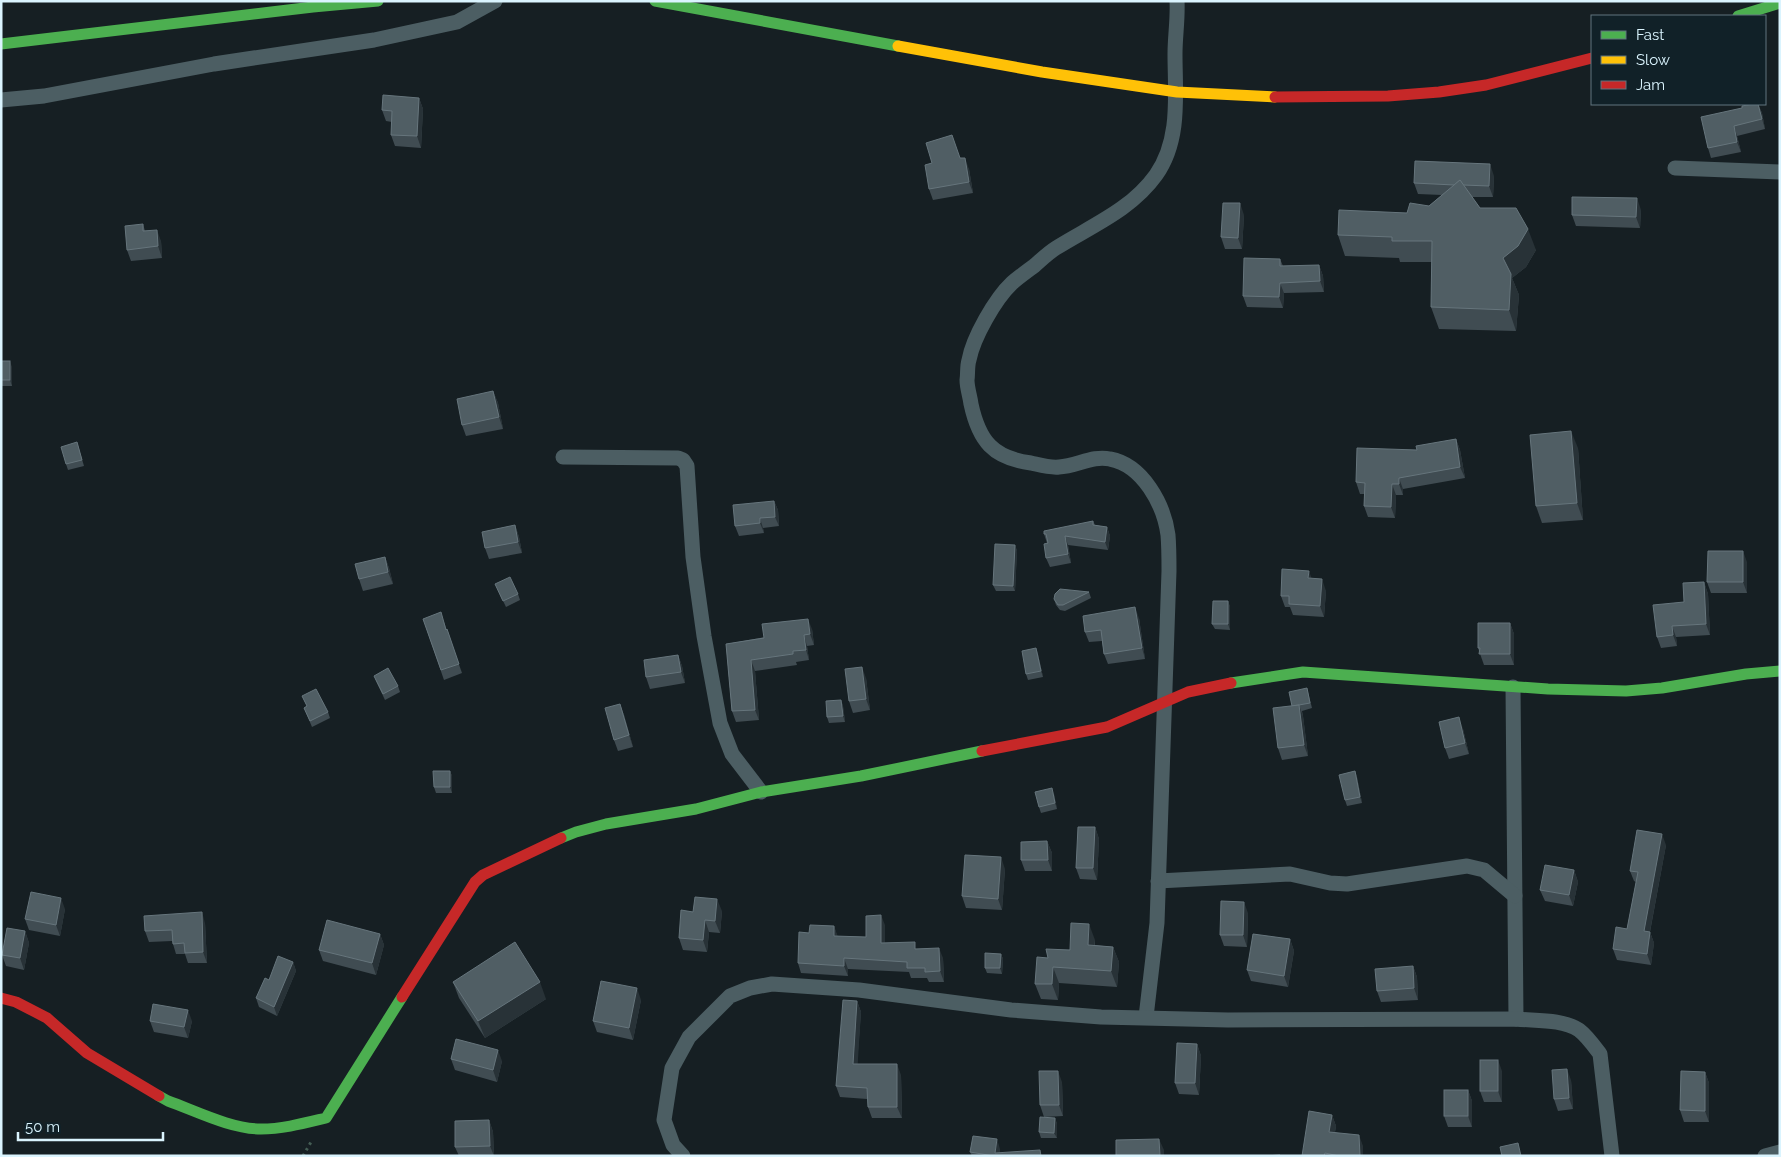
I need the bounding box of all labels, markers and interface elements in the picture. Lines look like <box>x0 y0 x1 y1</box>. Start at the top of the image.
legend <box>1591 15 1766 105</box>
text: Fast <box>1636 26 1664 44</box>
text: Slow <box>1636 51 1670 69</box>
text: Jam <box>1636 76 1665 94</box>
scale bar <box>18 1110 162 1142</box>
text: 50 m <box>25 1118 60 1136</box>

